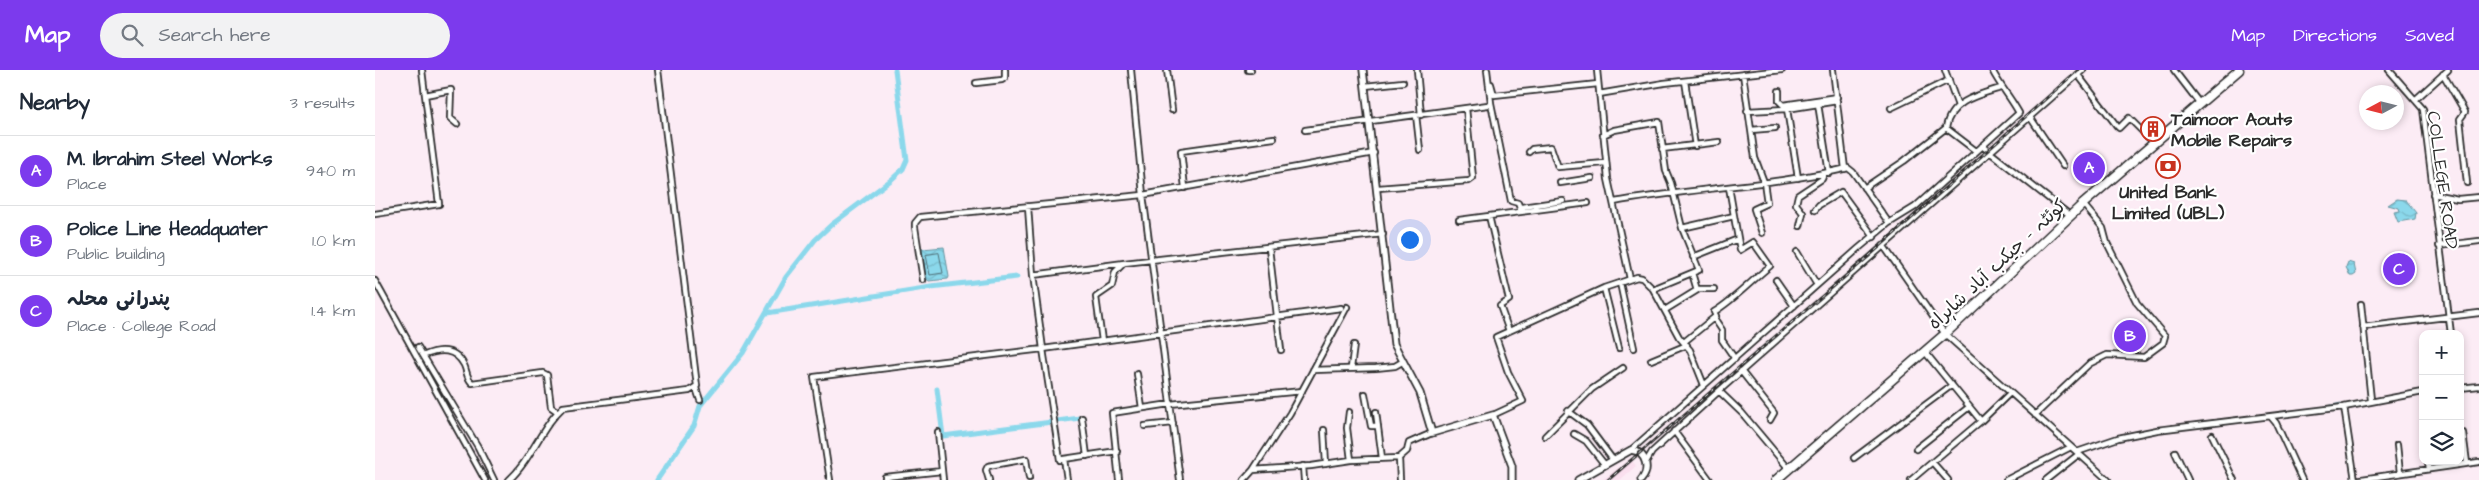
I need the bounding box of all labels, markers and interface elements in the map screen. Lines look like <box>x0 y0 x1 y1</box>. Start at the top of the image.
search box <box>100 13 450 58</box>
text: Map <box>25 18 70 52</box>
icon: search <box>118 21 146 49</box>
text: Search here <box>158 22 271 49</box>
text: Map <box>2231 23 2265 48</box>
text: Directions <box>2293 23 2377 48</box>
text: Saved <box>2405 23 2454 48</box>
north arrow <box>2359 85 2404 130</box>
text: Nearby <box>20 88 90 117</box>
text: 3 results <box>290 92 355 114</box>
place label: Taimoor Aouts Mobile Repairs <box>2170 107 2293 153</box>
street label: COLLEGE ROAD <box>2420 110 2465 251</box>
building icon: Taimoor Aouts Mobile Repairs <box>2140 116 2166 142</box>
text: M. Ibrahim Steel Works <box>67 146 273 173</box>
pin: A <box>2073 149 2105 187</box>
bank icon: United Bank Limited (UBL) <box>2155 153 2181 179</box>
text: A <box>31 160 41 182</box>
text: 940 m <box>306 160 355 182</box>
text: Place <box>67 173 107 195</box>
place label: United Bank Limited (UBL) <box>2112 180 2225 226</box>
street label: کوئٹہ - جیکب آباد شاہراہ <box>1923 193 2072 335</box>
text: Police Line Headquater <box>67 216 268 243</box>
your location <box>1397 227 1423 253</box>
text: B <box>30 230 42 252</box>
text: 1.0 km <box>312 230 355 252</box>
text: Public building <box>67 243 165 265</box>
pin: C <box>2383 250 2415 288</box>
text: پندرانی محلہ <box>67 286 170 313</box>
text: C <box>30 300 42 322</box>
text: 1.4 km <box>311 300 355 322</box>
text: Place · College Road <box>67 315 216 337</box>
pin: B <box>2114 317 2146 355</box>
map controls <box>2419 330 2464 465</box>
button: + <box>2419 330 2464 375</box>
button: − <box>2419 375 2464 420</box>
button: layers <box>2419 420 2464 465</box>

